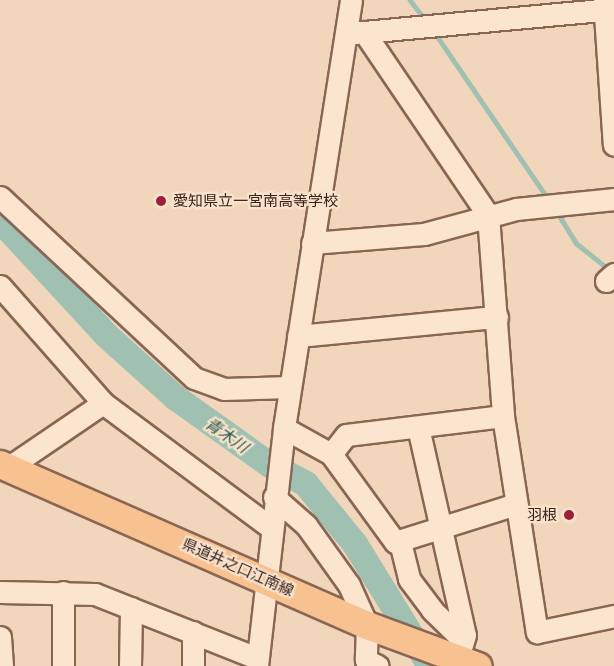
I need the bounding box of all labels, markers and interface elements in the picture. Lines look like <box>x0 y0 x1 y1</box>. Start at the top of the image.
place label: 愛知県立一宮南高等学校 <box>173 192 338 210</box>
marker: 愛知県立一宮南高等学校 <box>154 194 168 208</box>
water label: 青木川 <box>202 413 252 457</box>
place label: 羽根 <box>527 506 557 524</box>
marker: 羽根 <box>562 508 576 522</box>
street label: 県道井之口江南線 <box>180 534 296 600</box>

